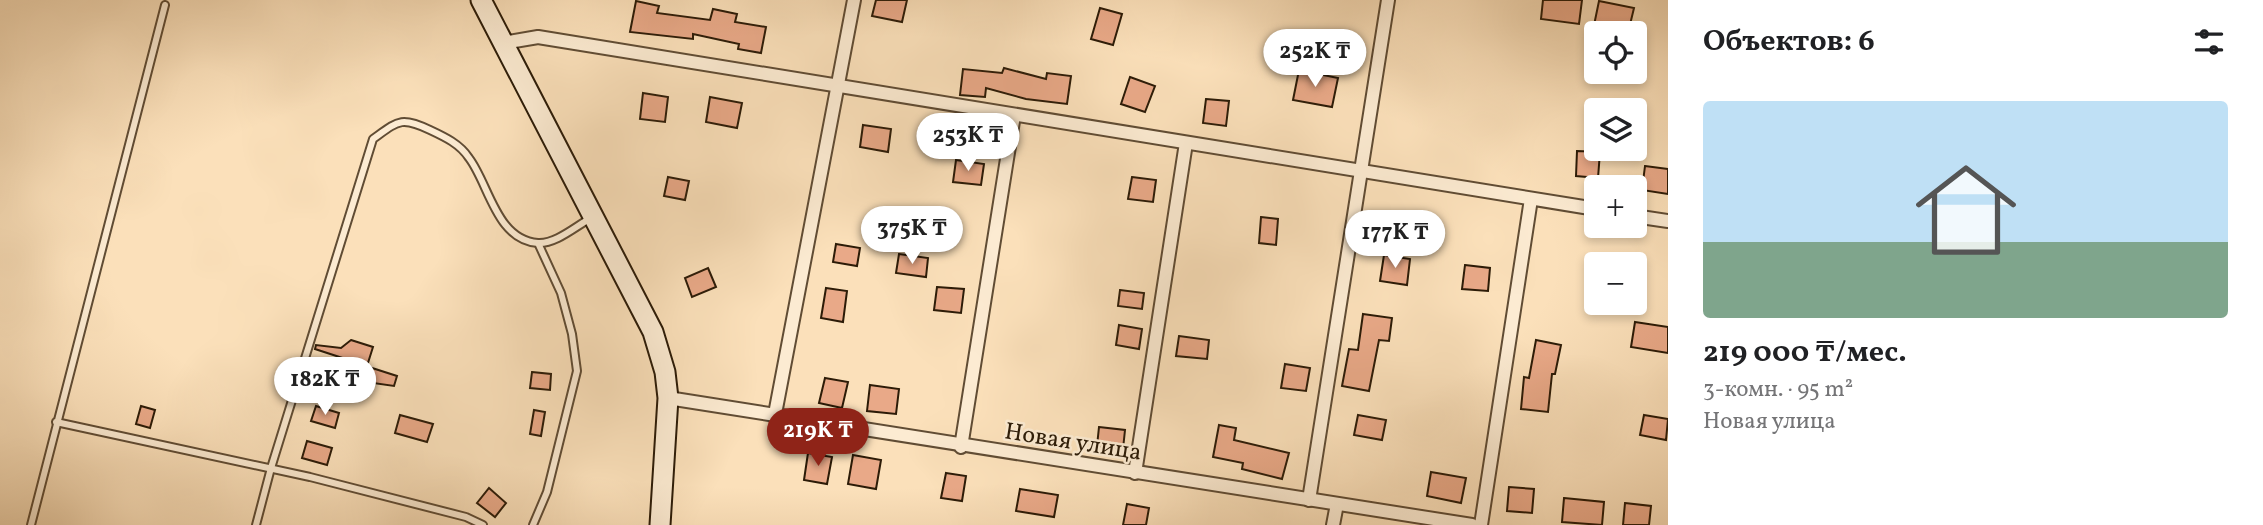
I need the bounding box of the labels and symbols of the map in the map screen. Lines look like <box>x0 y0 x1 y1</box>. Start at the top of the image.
pin: 252K ₸ <box>1258 29 1372 89</box>
pin: 253K ₸ <box>911 114 1025 173</box>
pin: 375K ₸ <box>855 206 969 266</box>
pin: 177K ₸ <box>1338 210 1452 270</box>
pin: 182K ₸ <box>268 358 382 417</box>
pin: 219K ₸ <box>761 408 875 468</box>
street label: Новая улица <box>1002 415 1144 471</box>

